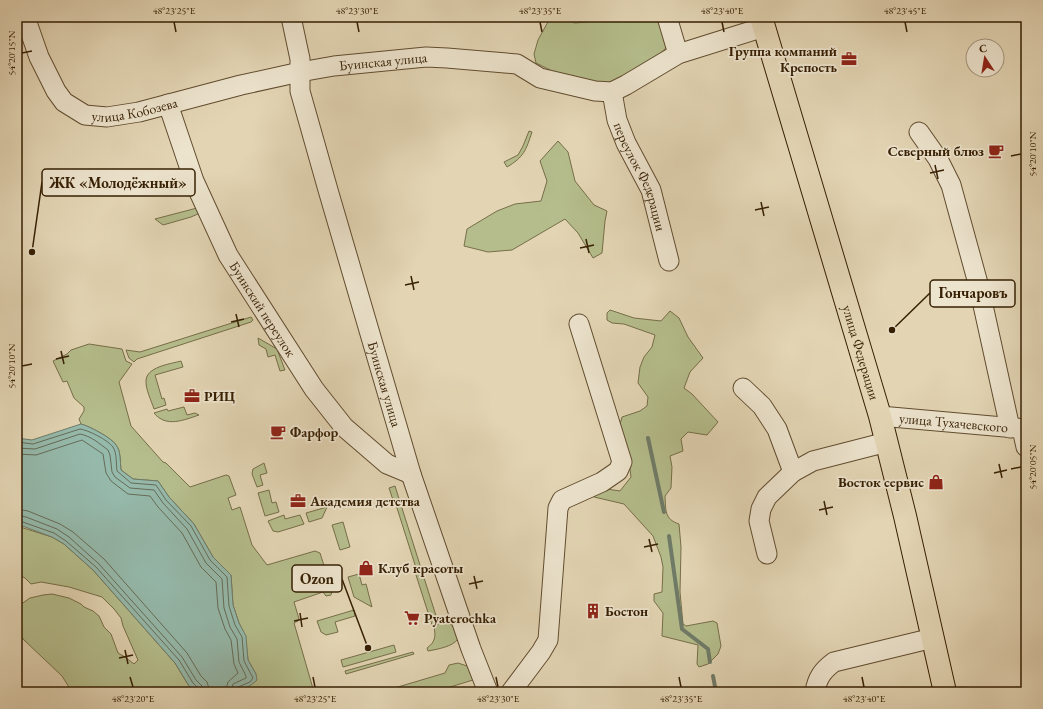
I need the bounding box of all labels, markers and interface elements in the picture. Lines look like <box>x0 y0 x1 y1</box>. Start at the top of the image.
text: 48°23'25"E <box>153 4 196 17</box>
text: 48°23'30"E <box>336 4 379 17</box>
text: 48°23'35"E <box>519 4 562 17</box>
text: 48°23'40"E <box>701 4 744 17</box>
text: 48°23'45"E <box>884 4 927 17</box>
text: 54°20'15"N <box>5 30 18 75</box>
north arrow <box>965 38 1005 78</box>
text: С <box>978 41 988 56</box>
place label: Группа компаний Крепость <box>729 42 837 76</box>
street label: Буинская улица <box>338 48 428 74</box>
office icon: Группа компаний Крепость <box>840 50 858 68</box>
street label: улица Кобозева <box>91 93 180 126</box>
street label: переулок Федерации <box>610 120 670 234</box>
text: 54°20'10"N <box>1026 131 1039 176</box>
place label: Северный блюз <box>888 142 984 160</box>
cafe icon: Северный блюз <box>987 142 1005 160</box>
callout: ЖК «Молодёжный» <box>42 169 195 196</box>
text: ЖК «Молодёжный» <box>48 173 187 192</box>
street label: Буинский переулок <box>225 258 300 361</box>
callout: Гончаровъ <box>930 280 1015 307</box>
text: Гончаровъ <box>938 283 1008 302</box>
street label: улица Федерации <box>838 303 884 403</box>
street label: Буинская улица <box>364 339 406 429</box>
text: 54°20'10"N <box>5 343 18 388</box>
office icon: РИЦ <box>183 387 201 405</box>
place label: РИЦ <box>204 387 235 405</box>
street label: улица Тухачевского <box>899 409 1009 436</box>
cafe icon: Фарфор <box>269 423 287 441</box>
place label: Фарфор <box>290 423 339 441</box>
text: 54°20'05"N <box>1026 444 1039 489</box>
place label: Восток сервис <box>838 473 924 491</box>
shop icon: Восток сервис <box>927 473 945 491</box>
office icon: Академия детства <box>289 492 307 510</box>
place label: Академия детства <box>309 492 421 510</box>
shop icon: Клуб красоты <box>357 559 375 577</box>
place label: Клуб красоты <box>378 559 463 577</box>
callout: Ozon <box>292 565 342 592</box>
text: Ozon <box>300 569 335 588</box>
building icon: Бостон <box>584 602 602 620</box>
place label: Бостон <box>605 602 648 620</box>
supermarket icon: Pyaterochka <box>403 609 421 627</box>
place label: Pyaterochka <box>424 609 497 627</box>
text: 48°23'20"E <box>112 692 155 705</box>
text: 48°23'25"E <box>294 692 337 705</box>
text: 48°23'30"E <box>477 692 520 705</box>
text: 48°23'35"E <box>660 692 703 705</box>
text: 48°23'40"E <box>843 692 886 705</box>

